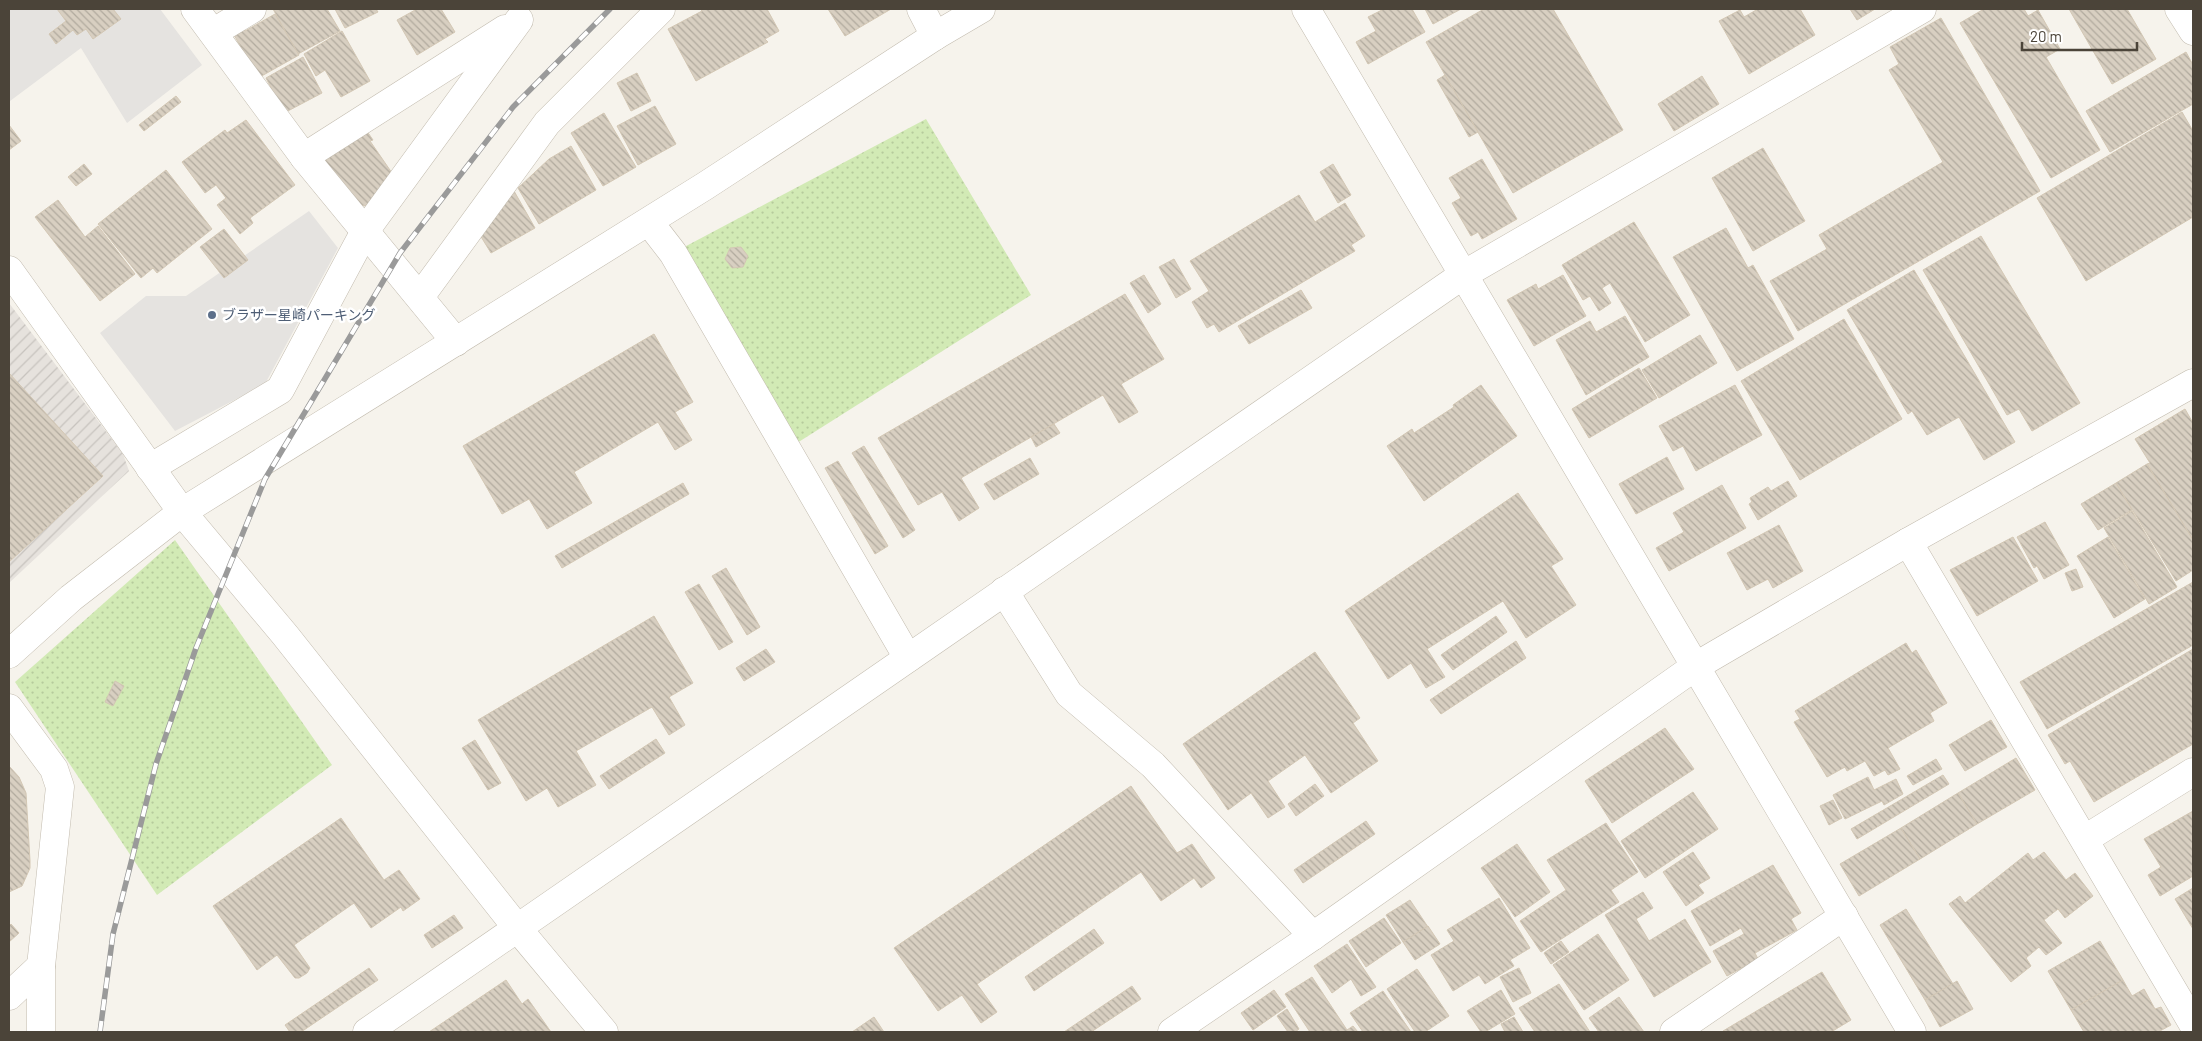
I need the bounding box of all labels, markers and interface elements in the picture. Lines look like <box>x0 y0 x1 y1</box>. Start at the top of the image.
scale bar <box>2022 20 2137 52</box>
text: 20 m <box>2030 27 2062 45</box>
place label: ブラザー星崎パーキング <box>222 306 376 323</box>
marker: ブラザー星崎パーキング <box>206 309 218 321</box>

